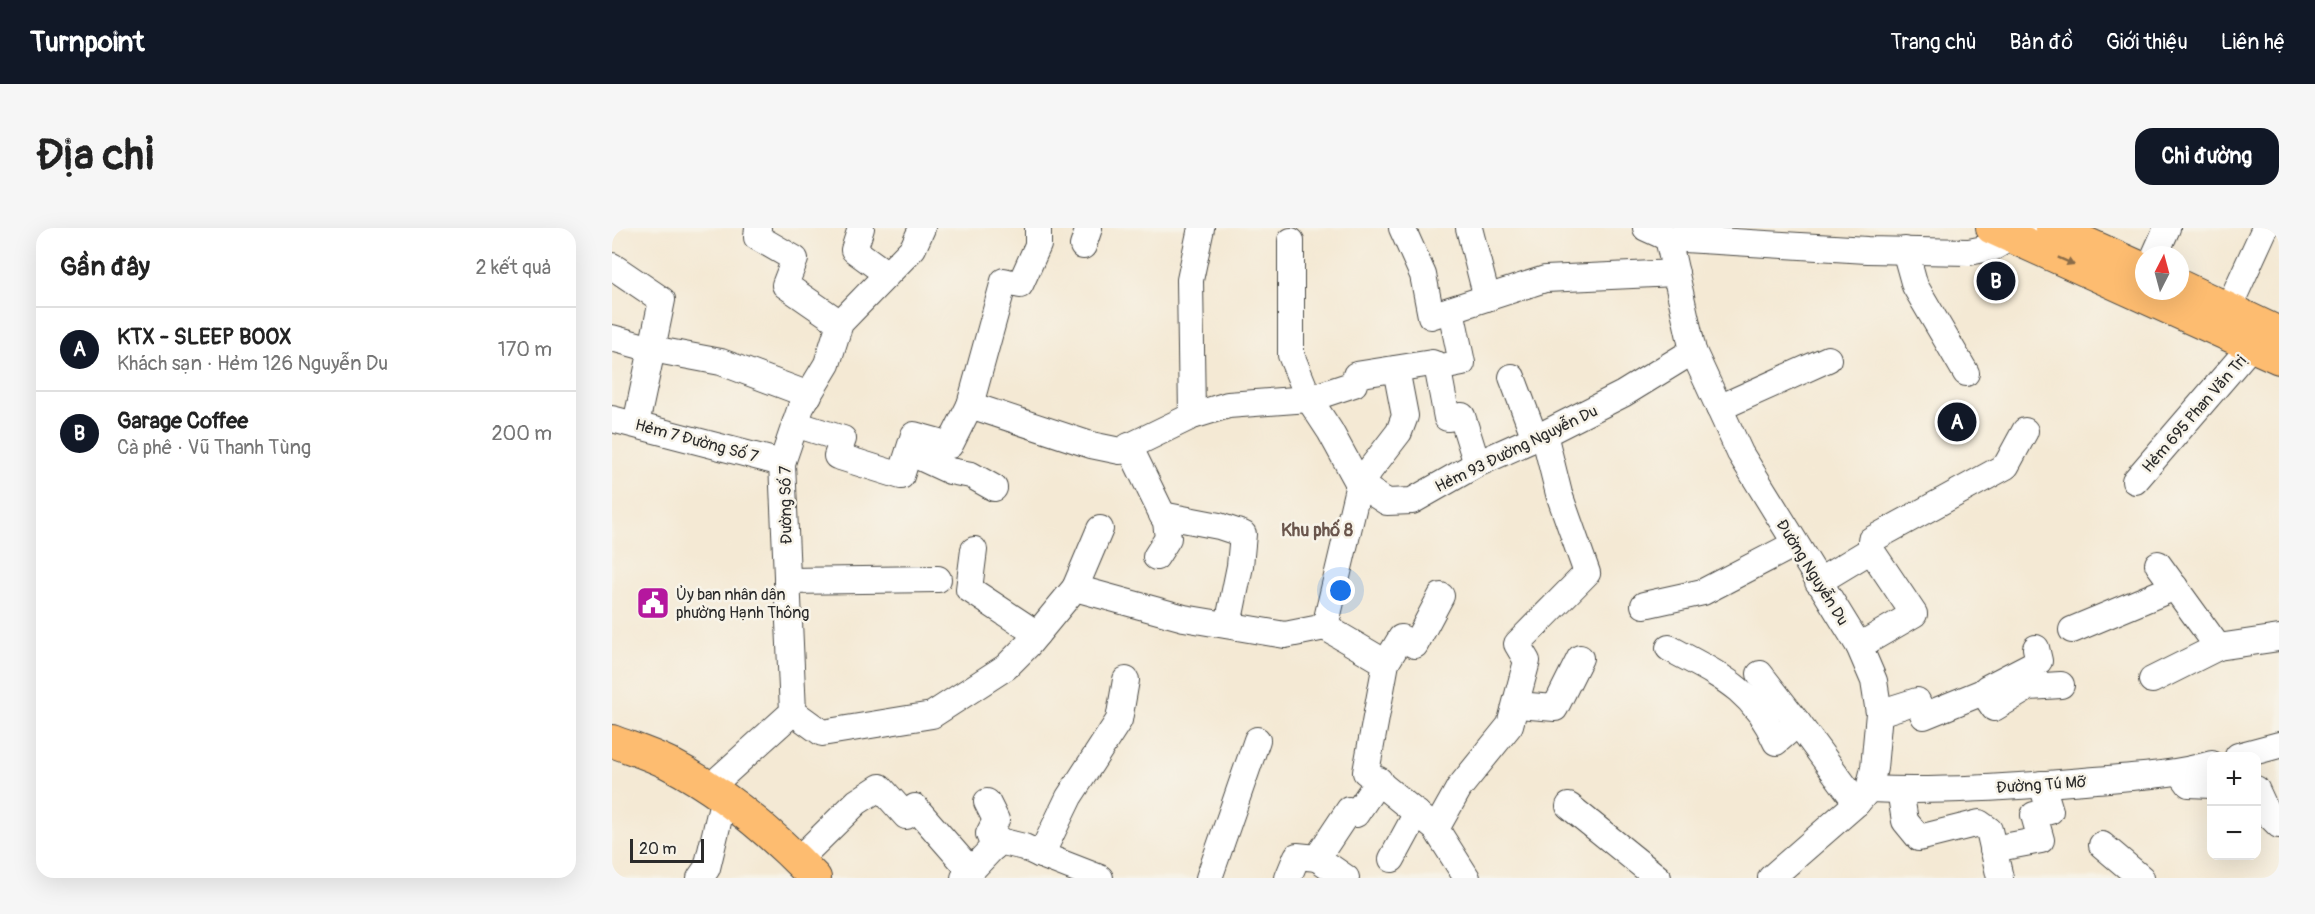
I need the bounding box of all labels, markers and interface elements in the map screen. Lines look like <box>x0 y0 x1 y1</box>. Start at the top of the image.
text: Turnpoint <box>30 25 144 60</box>
text: Trang chủ <box>1891 29 1977 56</box>
text: Bản đồ <box>2010 29 2073 56</box>
text: Giới thiệu <box>2106 29 2188 56</box>
text: Liên hệ <box>2221 29 2285 56</box>
button: Chỉ đường <box>2135 128 2279 185</box>
text: Địa chỉ <box>36 130 154 182</box>
north arrow <box>2135 246 2189 300</box>
text: Gần đây <box>60 251 150 283</box>
text: 2 kết quả <box>475 255 552 280</box>
one-way arrow <box>2057 257 2074 266</box>
pin: B <box>1976 259 2016 304</box>
text: KTX - SLEEP BOOX <box>117 323 292 351</box>
text: A <box>73 337 86 362</box>
text: 170 m <box>498 337 552 362</box>
street label: Hẻm 695 Phan Văn Trị <box>2138 350 2252 477</box>
text: Khách sạn · Hẻm 126 Nguyễn Du <box>117 351 388 376</box>
pin: A <box>1938 400 1976 444</box>
street label: Hẻm 93 Đường Nguyễn Du <box>1432 401 1601 497</box>
text: Garage Coffee <box>117 407 248 435</box>
street label: Hẻm 7 Đường Số 7 <box>633 415 761 467</box>
text: B <box>74 421 85 446</box>
text: 200 m <box>491 421 552 446</box>
text: Cà phê · Vũ Thanh Tùng <box>117 435 311 460</box>
street label: Đường Số 7 <box>775 465 797 544</box>
street label: Đường Nguyễn Du <box>1772 516 1853 629</box>
district label: Khu phố 8 <box>1281 519 1353 542</box>
your location <box>1326 576 1355 605</box>
public building icon: Ủy ban nhân dân phường Hạnh Thông <box>635 585 671 621</box>
place label: Ủy ban nhân dân phường Hạnh Thông <box>676 585 809 623</box>
map controls <box>2207 752 2261 860</box>
button: + <box>2207 752 2261 806</box>
street label: Đường Tú Mỡ <box>1996 772 2088 798</box>
button: − <box>2207 806 2261 860</box>
scale bar <box>630 836 704 864</box>
text: 20 m <box>639 839 677 859</box>

